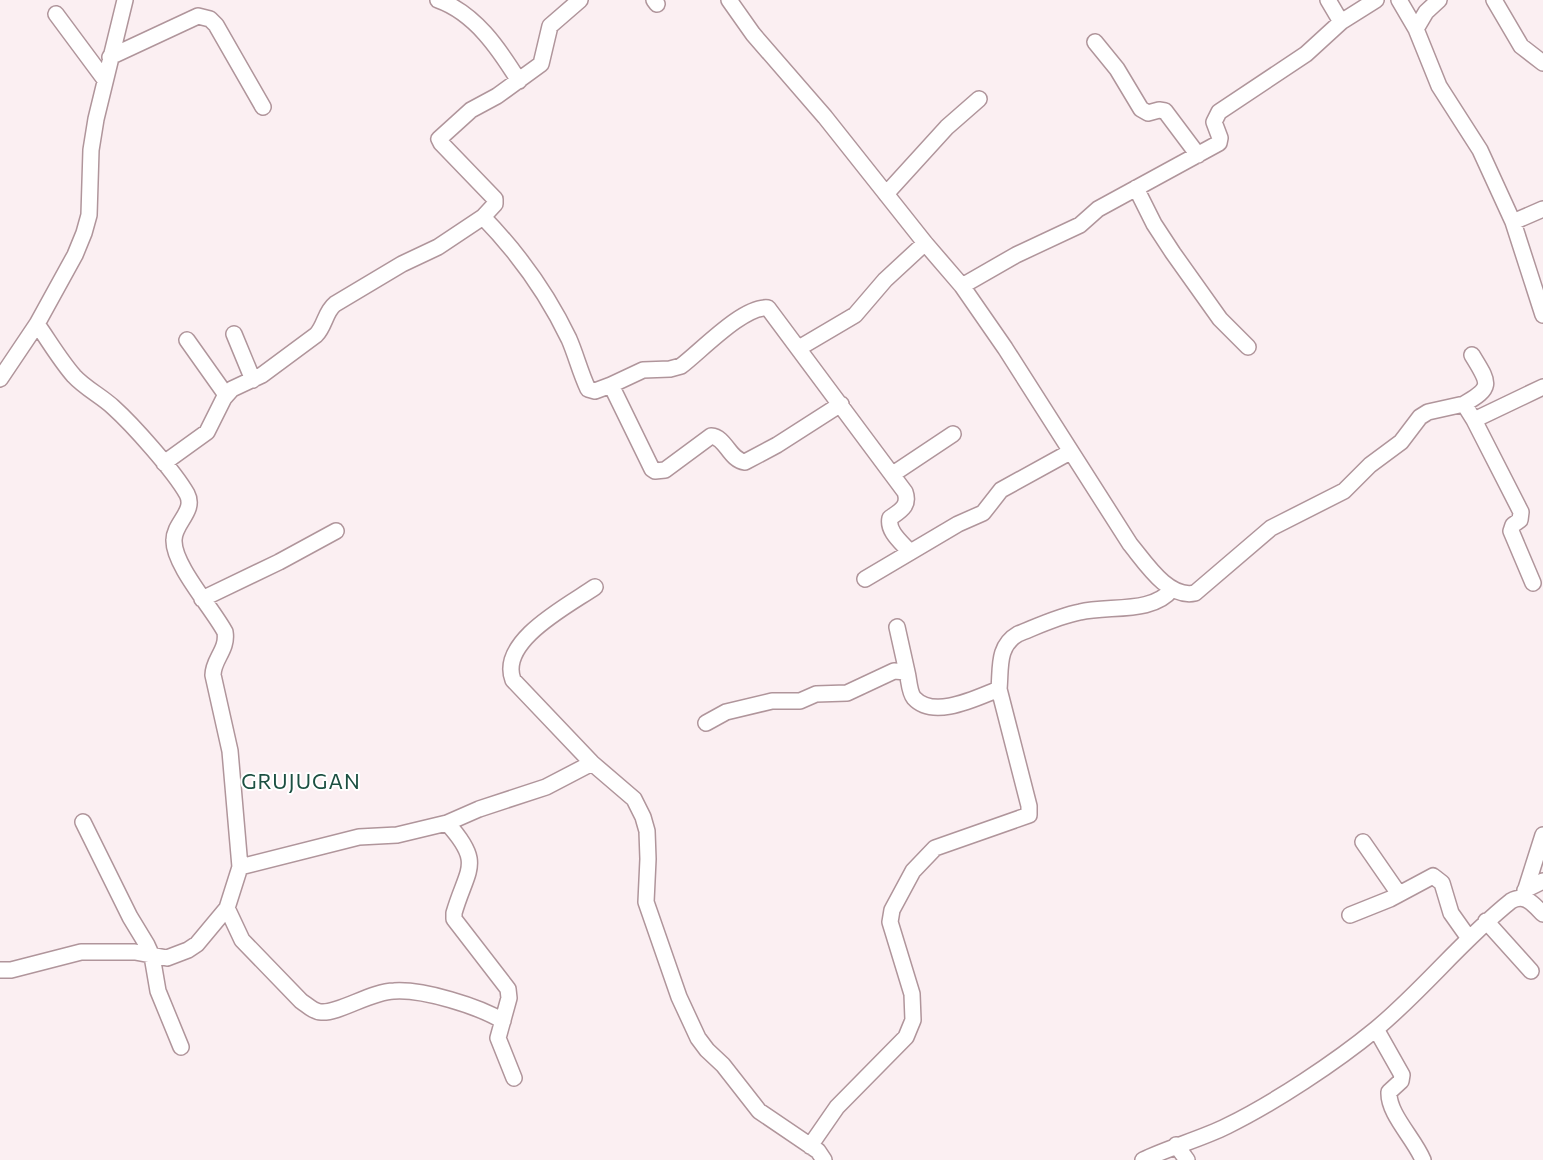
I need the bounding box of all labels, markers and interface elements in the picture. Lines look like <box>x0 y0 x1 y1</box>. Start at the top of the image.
district label: GRUJUGAN <box>241 768 361 793</box>

